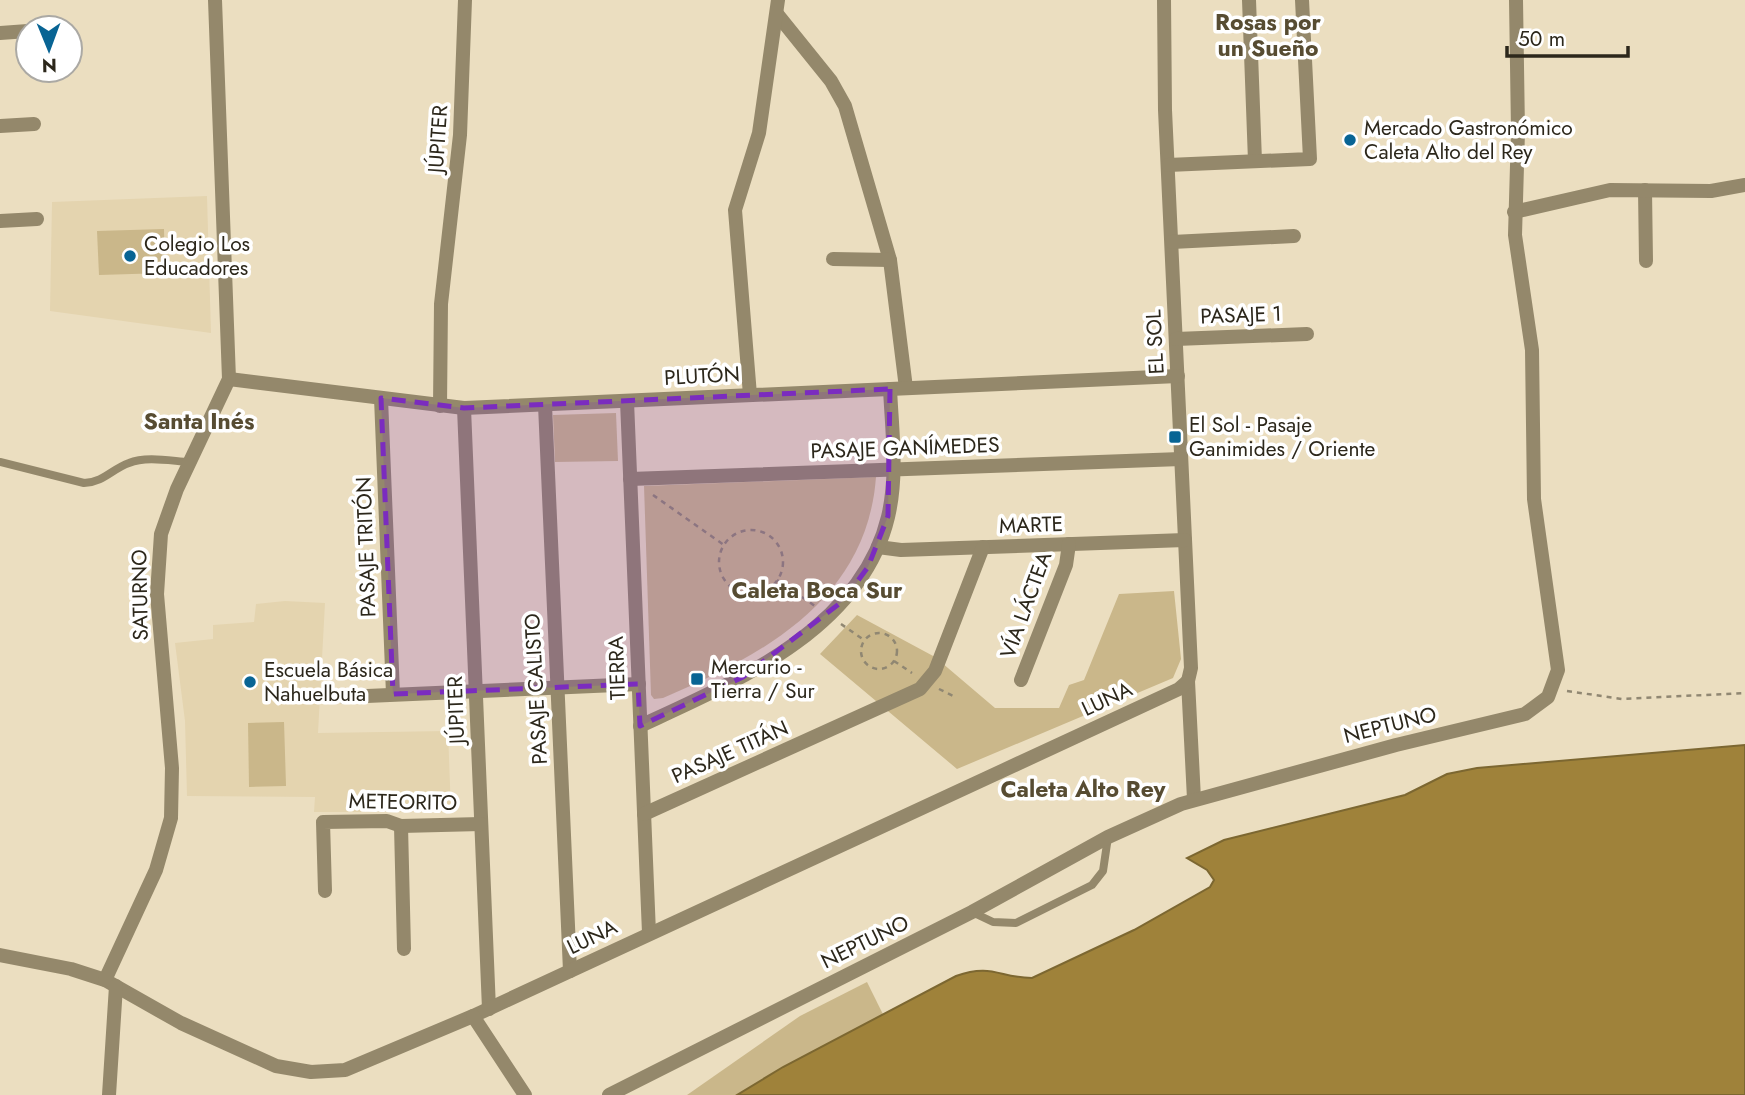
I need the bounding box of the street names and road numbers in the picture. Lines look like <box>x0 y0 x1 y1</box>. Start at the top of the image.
street label: JÚPITER <box>420 104 455 177</box>
street label: PASAJE 1 <box>1200 299 1282 331</box>
street label: EL SOL <box>1138 308 1172 375</box>
street label: PLUTÓN <box>663 359 741 393</box>
street label: PASAJE GANÍMEDES <box>810 430 1000 466</box>
street label: PASAJE TRITÓN <box>349 476 383 618</box>
street label: MARTE <box>999 509 1063 541</box>
street label: VÍA LÁCTEA <box>993 547 1059 662</box>
street label: SATURNO <box>124 549 156 641</box>
street label: PASAJE CALISTO <box>517 613 555 765</box>
street label: TIERRA <box>601 635 633 700</box>
street label: LUNA <box>1077 674 1137 724</box>
street label: JÚPITER <box>440 675 472 747</box>
street label: NEPTUNO <box>1341 699 1439 751</box>
street label: PASAJE TITÁN <box>667 713 793 791</box>
street label: METEORITO <box>348 786 458 818</box>
street label: NEPTUNO <box>816 908 914 976</box>
street label: LUNA <box>562 912 622 962</box>

